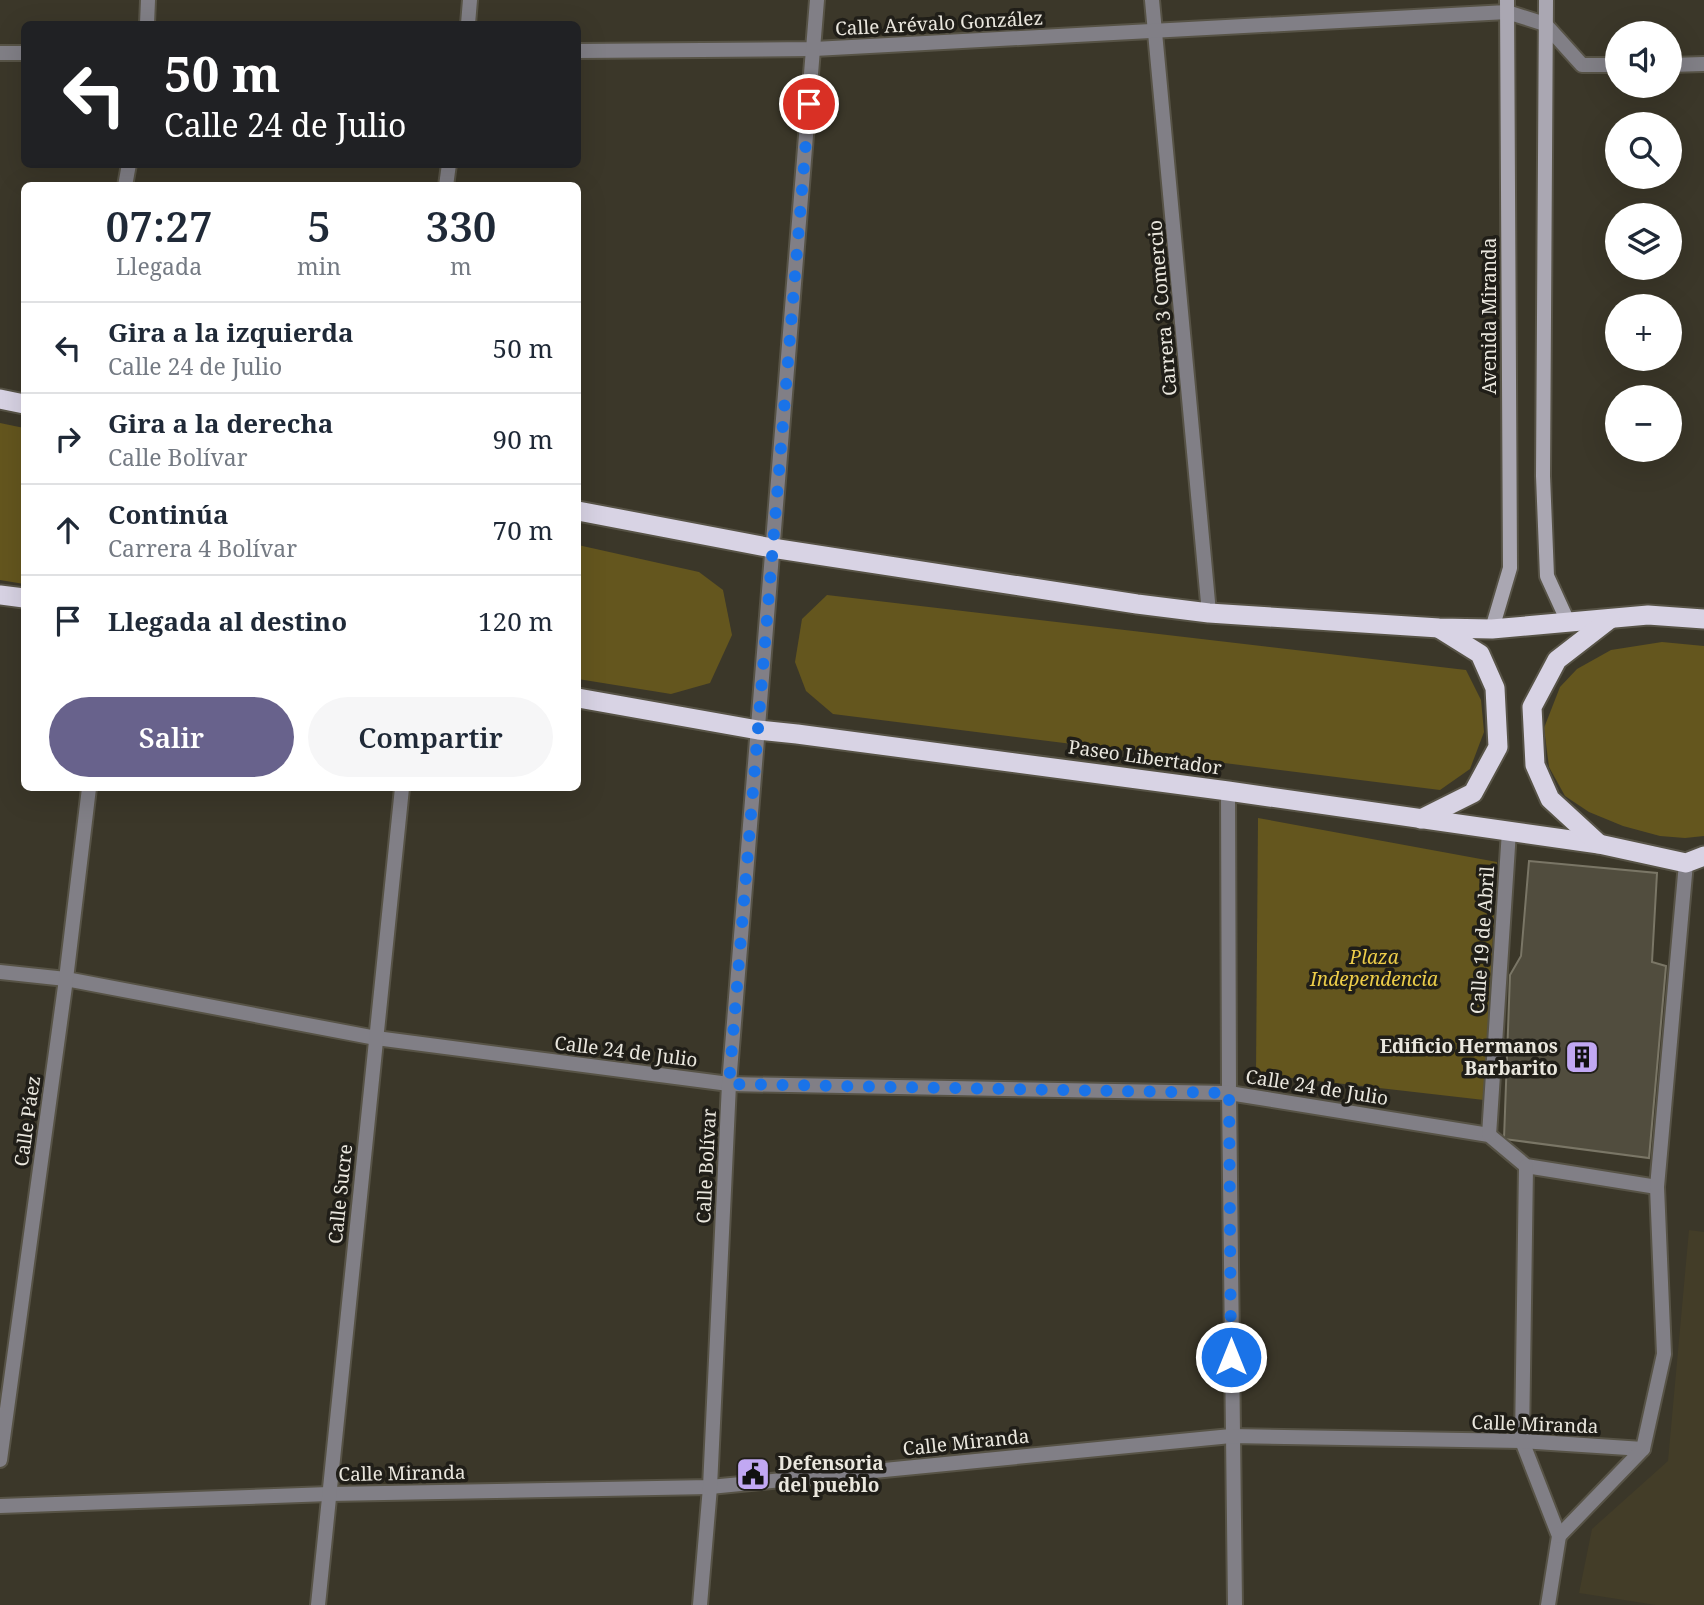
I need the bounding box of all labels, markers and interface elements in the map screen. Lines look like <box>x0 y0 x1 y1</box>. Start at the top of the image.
street label: Calle Arévalo González <box>834 5 1044 41</box>
map controls <box>1605 21 1682 462</box>
button: sound <box>1605 21 1682 98</box>
text: 50 m <box>164 40 280 106</box>
icon: left <box>49 49 140 140</box>
pin <box>779 74 839 134</box>
icon: arrive <box>790 85 828 123</box>
text: Calle 24 de Julio <box>164 103 407 146</box>
button: search <box>1605 112 1682 189</box>
text: 07:27 <box>106 197 213 254</box>
text: 5 <box>307 197 331 254</box>
text: 330 <box>426 197 496 254</box>
button: layers <box>1605 203 1682 280</box>
street label: Carrera 3 Comercio <box>1141 219 1183 397</box>
street label: Avenida Miranda <box>1476 238 1502 394</box>
text: Llegada <box>116 250 202 282</box>
text: min <box>297 250 341 282</box>
text: m <box>450 250 472 282</box>
button: + <box>1605 294 1682 371</box>
text: Gira a la izquierda <box>108 314 354 350</box>
icon: left <box>49 329 87 367</box>
text: 50 m <box>493 330 553 366</box>
text: Calle 24 de Julio <box>108 350 282 382</box>
button: − <box>1605 385 1682 462</box>
text: Gira a la derecha <box>108 405 333 441</box>
icon: right <box>49 420 87 458</box>
text: 90 m <box>493 421 553 457</box>
text: Calle Bolívar <box>108 441 248 473</box>
text: Continúa <box>108 496 229 532</box>
icon: ahead <box>49 511 87 549</box>
text: 70 m <box>493 512 553 548</box>
text: Carrera 4 Bolívar <box>108 532 297 564</box>
icon: arrive <box>49 602 87 640</box>
text: Llegada al destino <box>108 603 347 639</box>
text: 120 m <box>478 603 553 639</box>
button: Salir <box>49 697 294 777</box>
button: Compartir <box>308 697 553 777</box>
street label: Paseo Libertador <box>1067 733 1223 781</box>
street label: Calle 19 de Abril <box>1464 865 1500 1015</box>
park label: Plaza Independencia <box>1309 944 1438 992</box>
street label: Calle 24 de Julio <box>553 1029 699 1073</box>
place label: Edificio Hermanos Barbarito <box>1380 1033 1558 1081</box>
building icon: Edificio Hermanos Barbarito <box>1563 1038 1601 1076</box>
street label: Calle 24 de Julio <box>1244 1063 1390 1111</box>
street label: Calle Páez <box>8 1074 46 1168</box>
street label: Calle Bolívar <box>690 1108 722 1224</box>
street label: Calle Sucre <box>322 1143 358 1245</box>
position arrow <box>1194 1320 1268 1394</box>
street label: Calle Miranda <box>1471 1409 1599 1439</box>
street label: Calle Miranda <box>901 1422 1031 1462</box>
place label: Defensoria del pueblo <box>778 1450 884 1498</box>
public building icon: Defensoria del pueblo <box>734 1455 772 1493</box>
street label: Calle Miranda <box>338 1459 466 1487</box>

